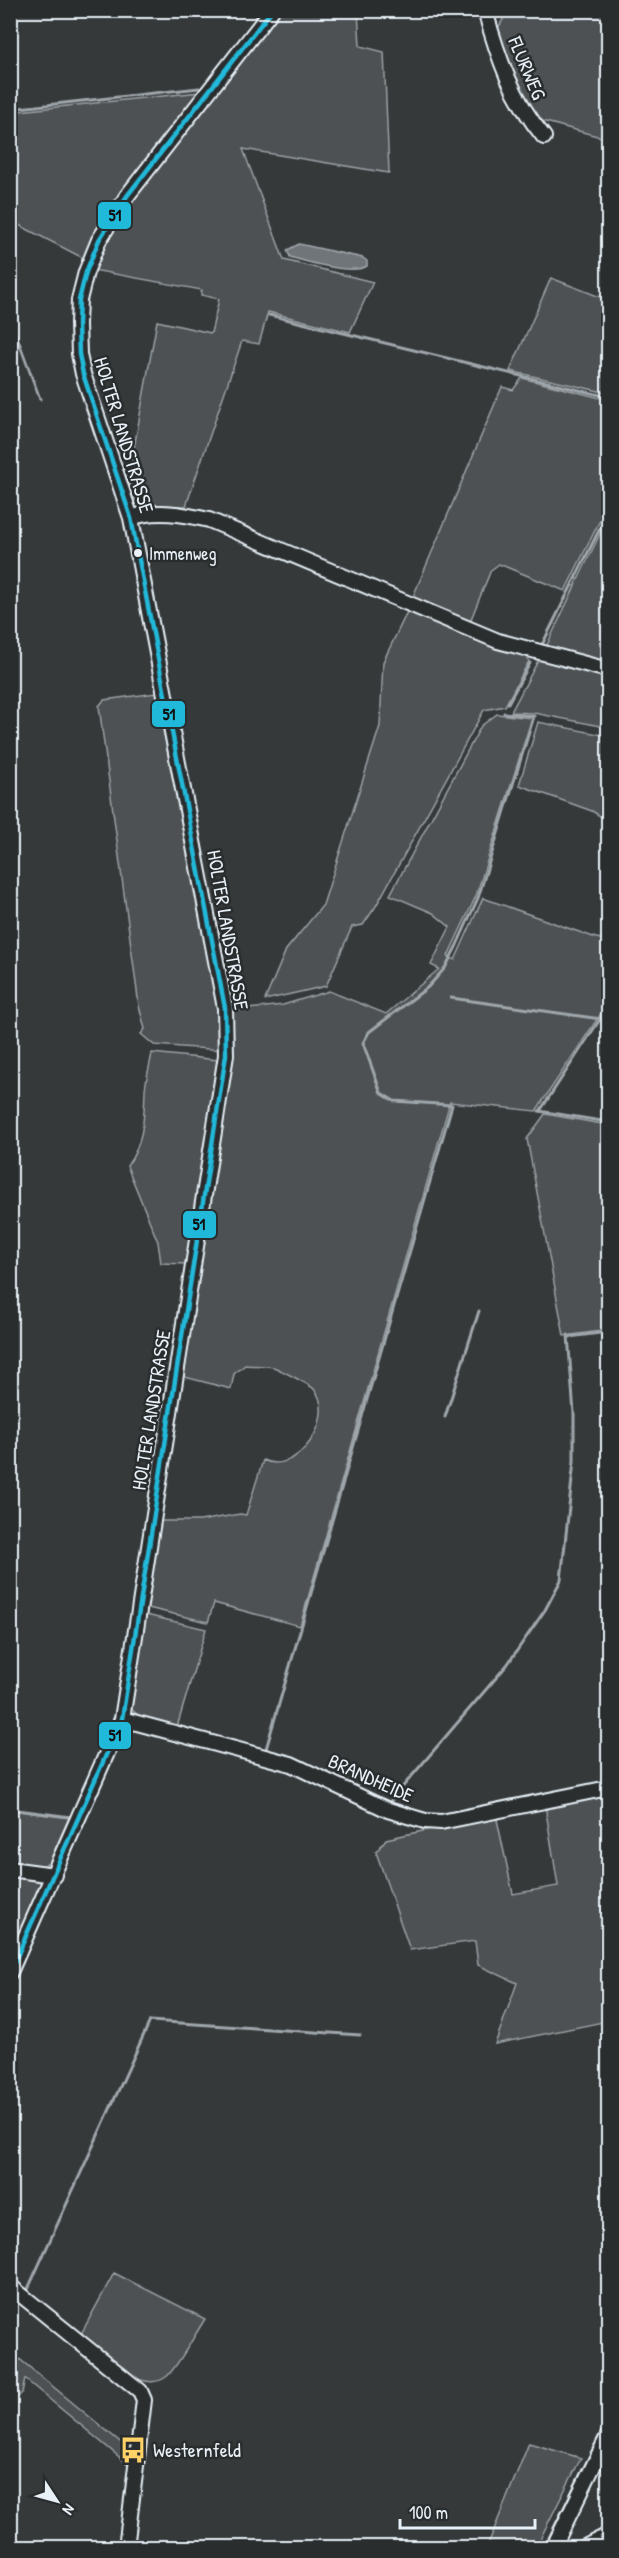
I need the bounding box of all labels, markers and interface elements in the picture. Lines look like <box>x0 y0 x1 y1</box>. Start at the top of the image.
street label: FLURWEG <box>502 31 553 104</box>
line badge: 51 <box>97 201 132 230</box>
text: 51 <box>109 204 121 226</box>
street label: HOLTER LANDSTRASSE <box>88 354 161 516</box>
place label: Immenweg <box>149 541 217 566</box>
marker: Immenweg <box>132 547 144 559</box>
line badge: 51 <box>151 700 186 728</box>
text: 51 <box>163 703 175 725</box>
street label: HOLTER LANDSTRASSE <box>201 848 256 1012</box>
line badge: 51 <box>182 1210 217 1239</box>
text: 51 <box>193 1213 205 1235</box>
street label: HOLTER LANDSTRASSE <box>125 1328 177 1492</box>
line badge: 51 <box>98 1721 132 1750</box>
text: 51 <box>109 1724 121 1746</box>
street label: BRANDHEIDE <box>324 1747 418 1808</box>
bus stop icon: Westernfeld <box>118 2435 148 2465</box>
place label: Westernfeld <box>153 2436 241 2463</box>
north arrow <box>27 2471 87 2531</box>
scale bar <box>400 2492 535 2530</box>
text: N <box>57 2500 81 2520</box>
text: 100 m <box>409 2500 448 2525</box>

